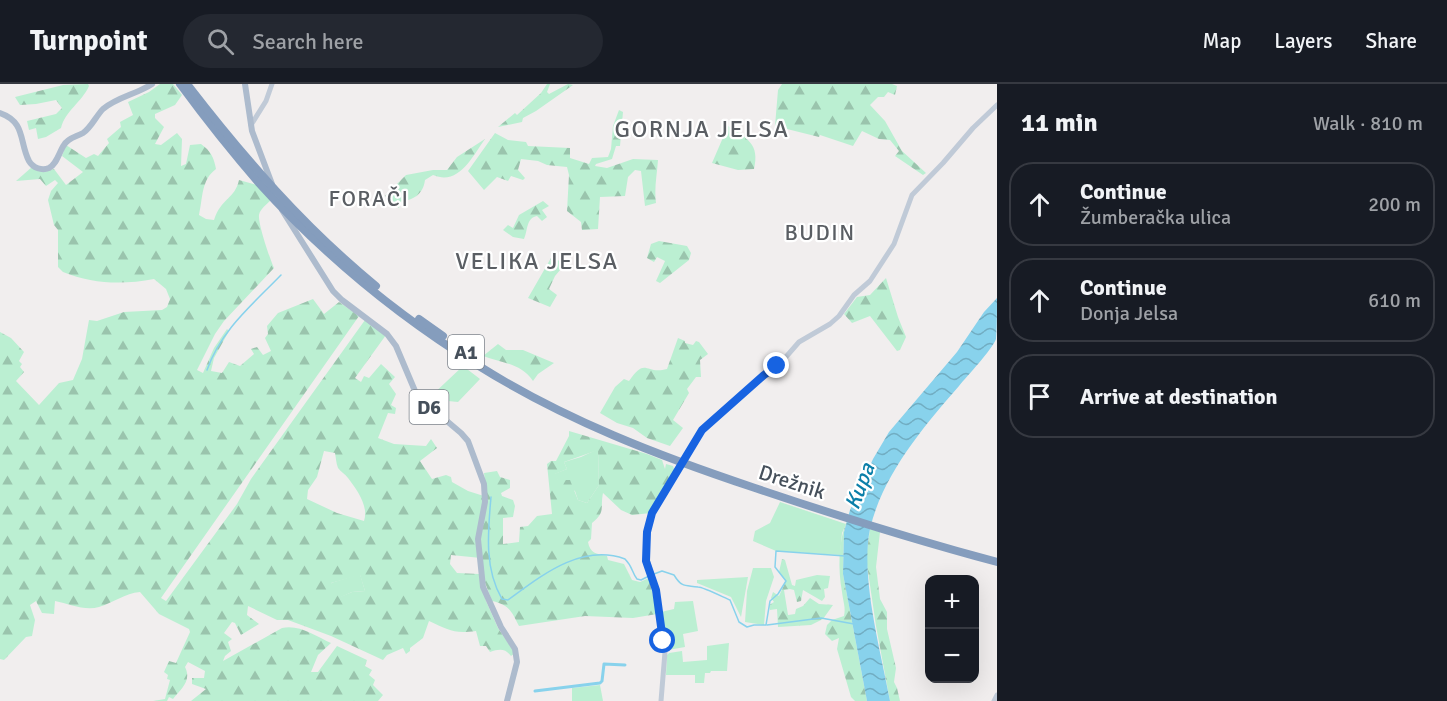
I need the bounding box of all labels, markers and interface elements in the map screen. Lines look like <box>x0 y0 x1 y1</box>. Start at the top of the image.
search box <box>183 14 603 68</box>
text: Turnpoint <box>30 24 147 58</box>
icon: search <box>204 25 237 58</box>
text: Search here <box>252 28 363 55</box>
text: Map <box>1203 28 1241 54</box>
text: Layers <box>1274 28 1332 54</box>
text: Share <box>1365 28 1417 54</box>
text: 11 min <box>1021 107 1098 139</box>
text: Walk · 810 m <box>1313 111 1423 136</box>
district label: GORNJA JELSA <box>615 114 789 144</box>
text: Continue <box>1080 178 1167 205</box>
district label: FORAČI <box>329 185 410 212</box>
icon: ahead <box>1023 188 1056 221</box>
text: 200 m <box>1368 192 1421 217</box>
text: Žumberačka ulica <box>1080 205 1231 230</box>
district label: BUDIN <box>784 219 856 246</box>
district label: VELIKA JELSA <box>455 246 619 276</box>
text: Continue <box>1080 274 1167 301</box>
icon: ahead <box>1023 284 1056 317</box>
text: 610 m <box>1368 288 1421 313</box>
text: Donja Jelsa <box>1080 301 1178 326</box>
road number: A1 <box>448 335 484 369</box>
route end <box>763 352 789 378</box>
icon: arrive <box>1023 380 1056 413</box>
text: Arrive at destination <box>1080 383 1277 410</box>
road number: D6 <box>410 390 448 424</box>
water label: Kupa <box>838 458 881 513</box>
street label: Drežnik <box>755 459 829 505</box>
map controls <box>925 575 979 683</box>
button: + <box>925 575 979 629</box>
route start <box>649 627 675 653</box>
button: − <box>925 629 979 683</box>

